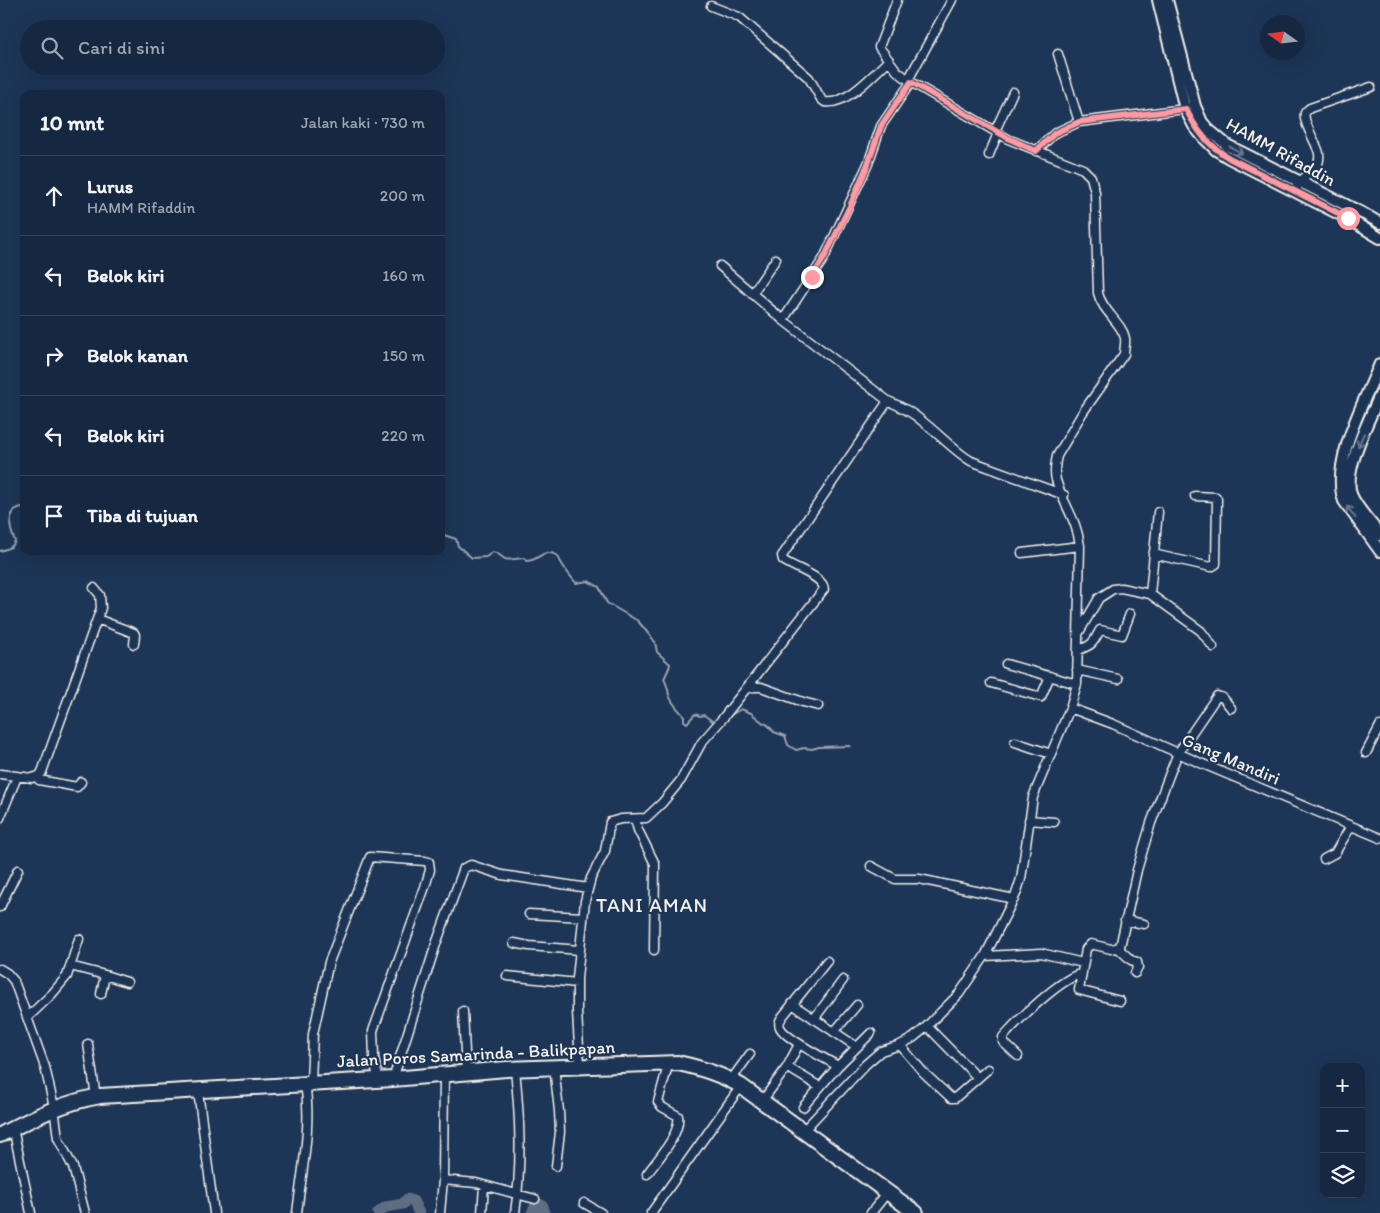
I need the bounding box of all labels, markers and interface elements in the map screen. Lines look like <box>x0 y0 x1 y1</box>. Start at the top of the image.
north arrow <box>1260 15 1305 60</box>
search box <box>20 20 445 75</box>
icon: search <box>38 34 66 62</box>
text: Cari di sini <box>78 36 165 59</box>
text: 10 mnt <box>40 110 104 135</box>
text: Jalan kaki · 730 m <box>301 113 425 132</box>
street label: HAMM Rifaddin <box>1222 113 1340 191</box>
one-way arrow <box>1228 145 1242 155</box>
text: Lurus <box>87 175 133 198</box>
icon: ahead <box>40 182 68 210</box>
text: 200 m <box>380 186 425 205</box>
text: HAMM Rifaddin <box>87 198 195 217</box>
route start <box>1337 207 1360 230</box>
icon: left <box>40 262 68 290</box>
text: Belok kiri <box>87 264 164 287</box>
text: 160 m <box>382 266 425 285</box>
route end <box>801 266 824 289</box>
icon: right <box>40 342 68 370</box>
text: Belok kanan <box>87 344 188 367</box>
text: 150 m <box>382 346 425 365</box>
icon: left <box>40 422 68 450</box>
text: Belok kiri <box>87 424 164 447</box>
text: 220 m <box>381 426 425 445</box>
one-way arrow <box>1356 432 1366 447</box>
icon: arrive <box>40 502 68 530</box>
text: Tiba di tujuan <box>87 504 198 527</box>
one-way arrow <box>1346 505 1356 519</box>
street label: Gang Mandiri <box>1179 728 1283 790</box>
district label: TANI AMAN <box>596 893 708 917</box>
street label: Jalan Poros Samarinda - Balikpapan <box>336 1036 616 1072</box>
map controls <box>1320 1063 1365 1198</box>
button: + <box>1320 1063 1365 1108</box>
button: − <box>1320 1108 1365 1153</box>
button: layers <box>1320 1153 1365 1198</box>

